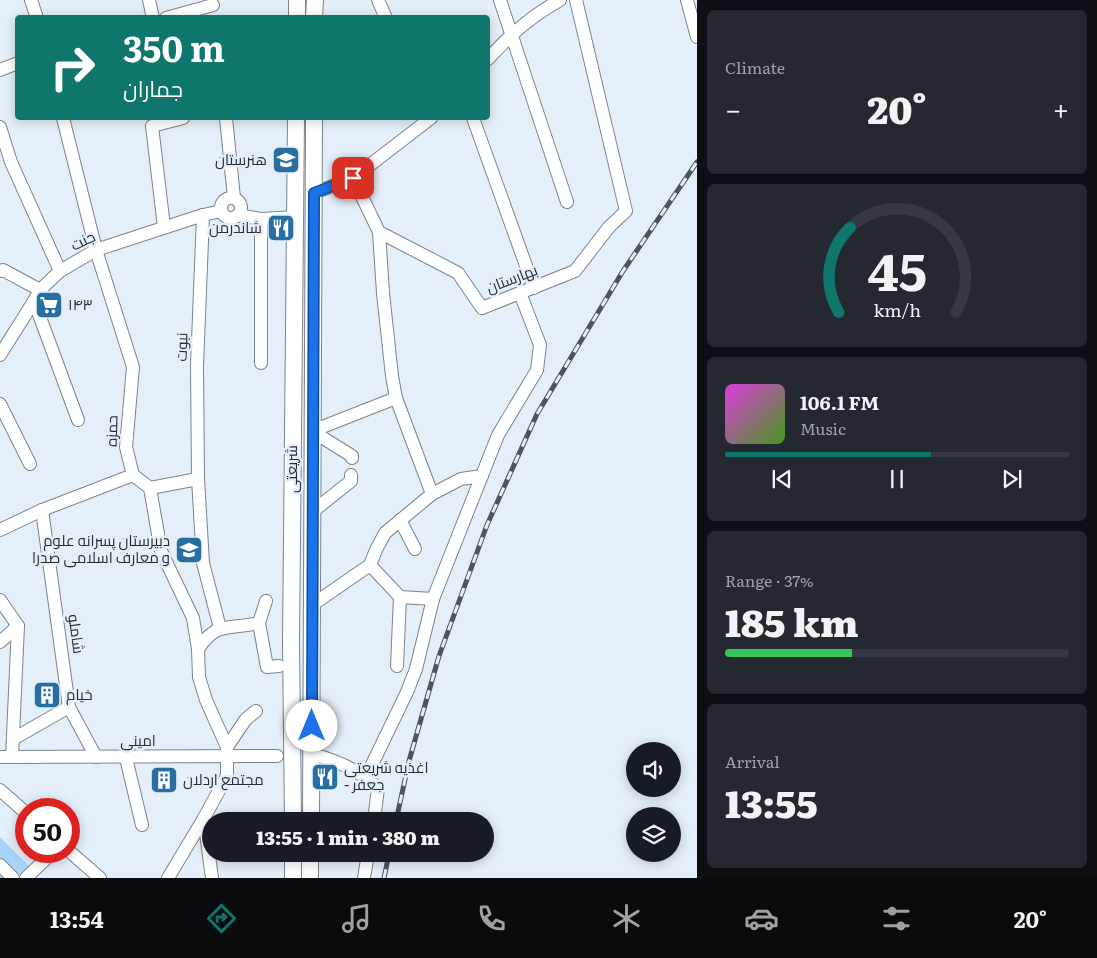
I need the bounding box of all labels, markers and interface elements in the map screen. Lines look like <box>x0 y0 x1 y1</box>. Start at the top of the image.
text: 350 m <box>123 21 225 73</box>
icon: right <box>40 35 105 100</box>
text: Climate <box>725 55 785 79</box>
text: جماران <box>123 71 183 104</box>
text: 20° <box>867 79 927 136</box>
text: − <box>725 87 741 129</box>
text: + <box>1053 87 1069 129</box>
school or university icon: هنرستان <box>271 145 301 175</box>
place label: هنرستان <box>215 147 267 170</box>
pin <box>332 157 374 199</box>
icon: arrive <box>339 164 367 192</box>
restaurant icon: شاندرمن <box>266 213 296 243</box>
place label: شاندرمن <box>209 215 262 238</box>
street label: جنت <box>66 224 99 255</box>
text: 45 <box>867 230 927 307</box>
street label: بهارستان <box>482 257 541 298</box>
supermarket icon: ۱۴۳ <box>34 290 64 320</box>
place label: ۱۴۳ <box>68 292 93 315</box>
text: km/h <box>873 296 921 323</box>
street label: نبوت <box>169 332 192 362</box>
text: 106.1 FM <box>800 388 879 416</box>
street label: حمزه <box>98 415 123 447</box>
text: Music <box>800 416 846 440</box>
street label: شریعتی <box>279 445 302 493</box>
icon: previous <box>768 465 796 493</box>
icon: pause <box>883 465 911 493</box>
icon: next <box>998 465 1026 493</box>
place label: دبیرستان پسرانه علوم و معارف اسلامی صدرا <box>32 528 170 568</box>
school or university icon: دبیرستان پسرانه علوم و معارف اسلامی صدرا <box>174 535 204 565</box>
text: Range · 37% <box>725 568 814 592</box>
text: 185 km <box>725 592 859 649</box>
street label: شاملو <box>63 613 92 655</box>
building icon: خیام <box>32 680 62 710</box>
place label: خیام <box>66 682 93 705</box>
position arrow <box>285 699 337 751</box>
street label: امینی <box>120 728 156 751</box>
map controls <box>626 742 681 862</box>
button: sound <box>626 742 681 797</box>
text: Arrival <box>725 749 780 773</box>
place label: اغذیه شریعتی - جعفر <box>344 755 428 795</box>
restaurant icon: اغذیه شریعتی - جعفر <box>310 762 340 792</box>
building icon: مجتمع اردلان <box>149 765 179 795</box>
place label: مجتمع اردلان <box>183 767 264 791</box>
text: 13:55 <box>725 773 818 830</box>
speed limit sign: 50 <box>15 798 80 863</box>
button: layers <box>626 807 681 862</box>
text: 13:55 · 1 min · 380 m <box>256 823 440 851</box>
icon: directions <box>204 901 239 936</box>
icon: music <box>339 901 374 936</box>
icon: phone <box>474 901 509 936</box>
icon: climate <box>609 901 644 936</box>
icon: car <box>744 901 779 936</box>
icon: filters <box>879 901 914 936</box>
text: 13:54 <box>50 902 104 935</box>
text: 20° <box>1014 902 1047 935</box>

